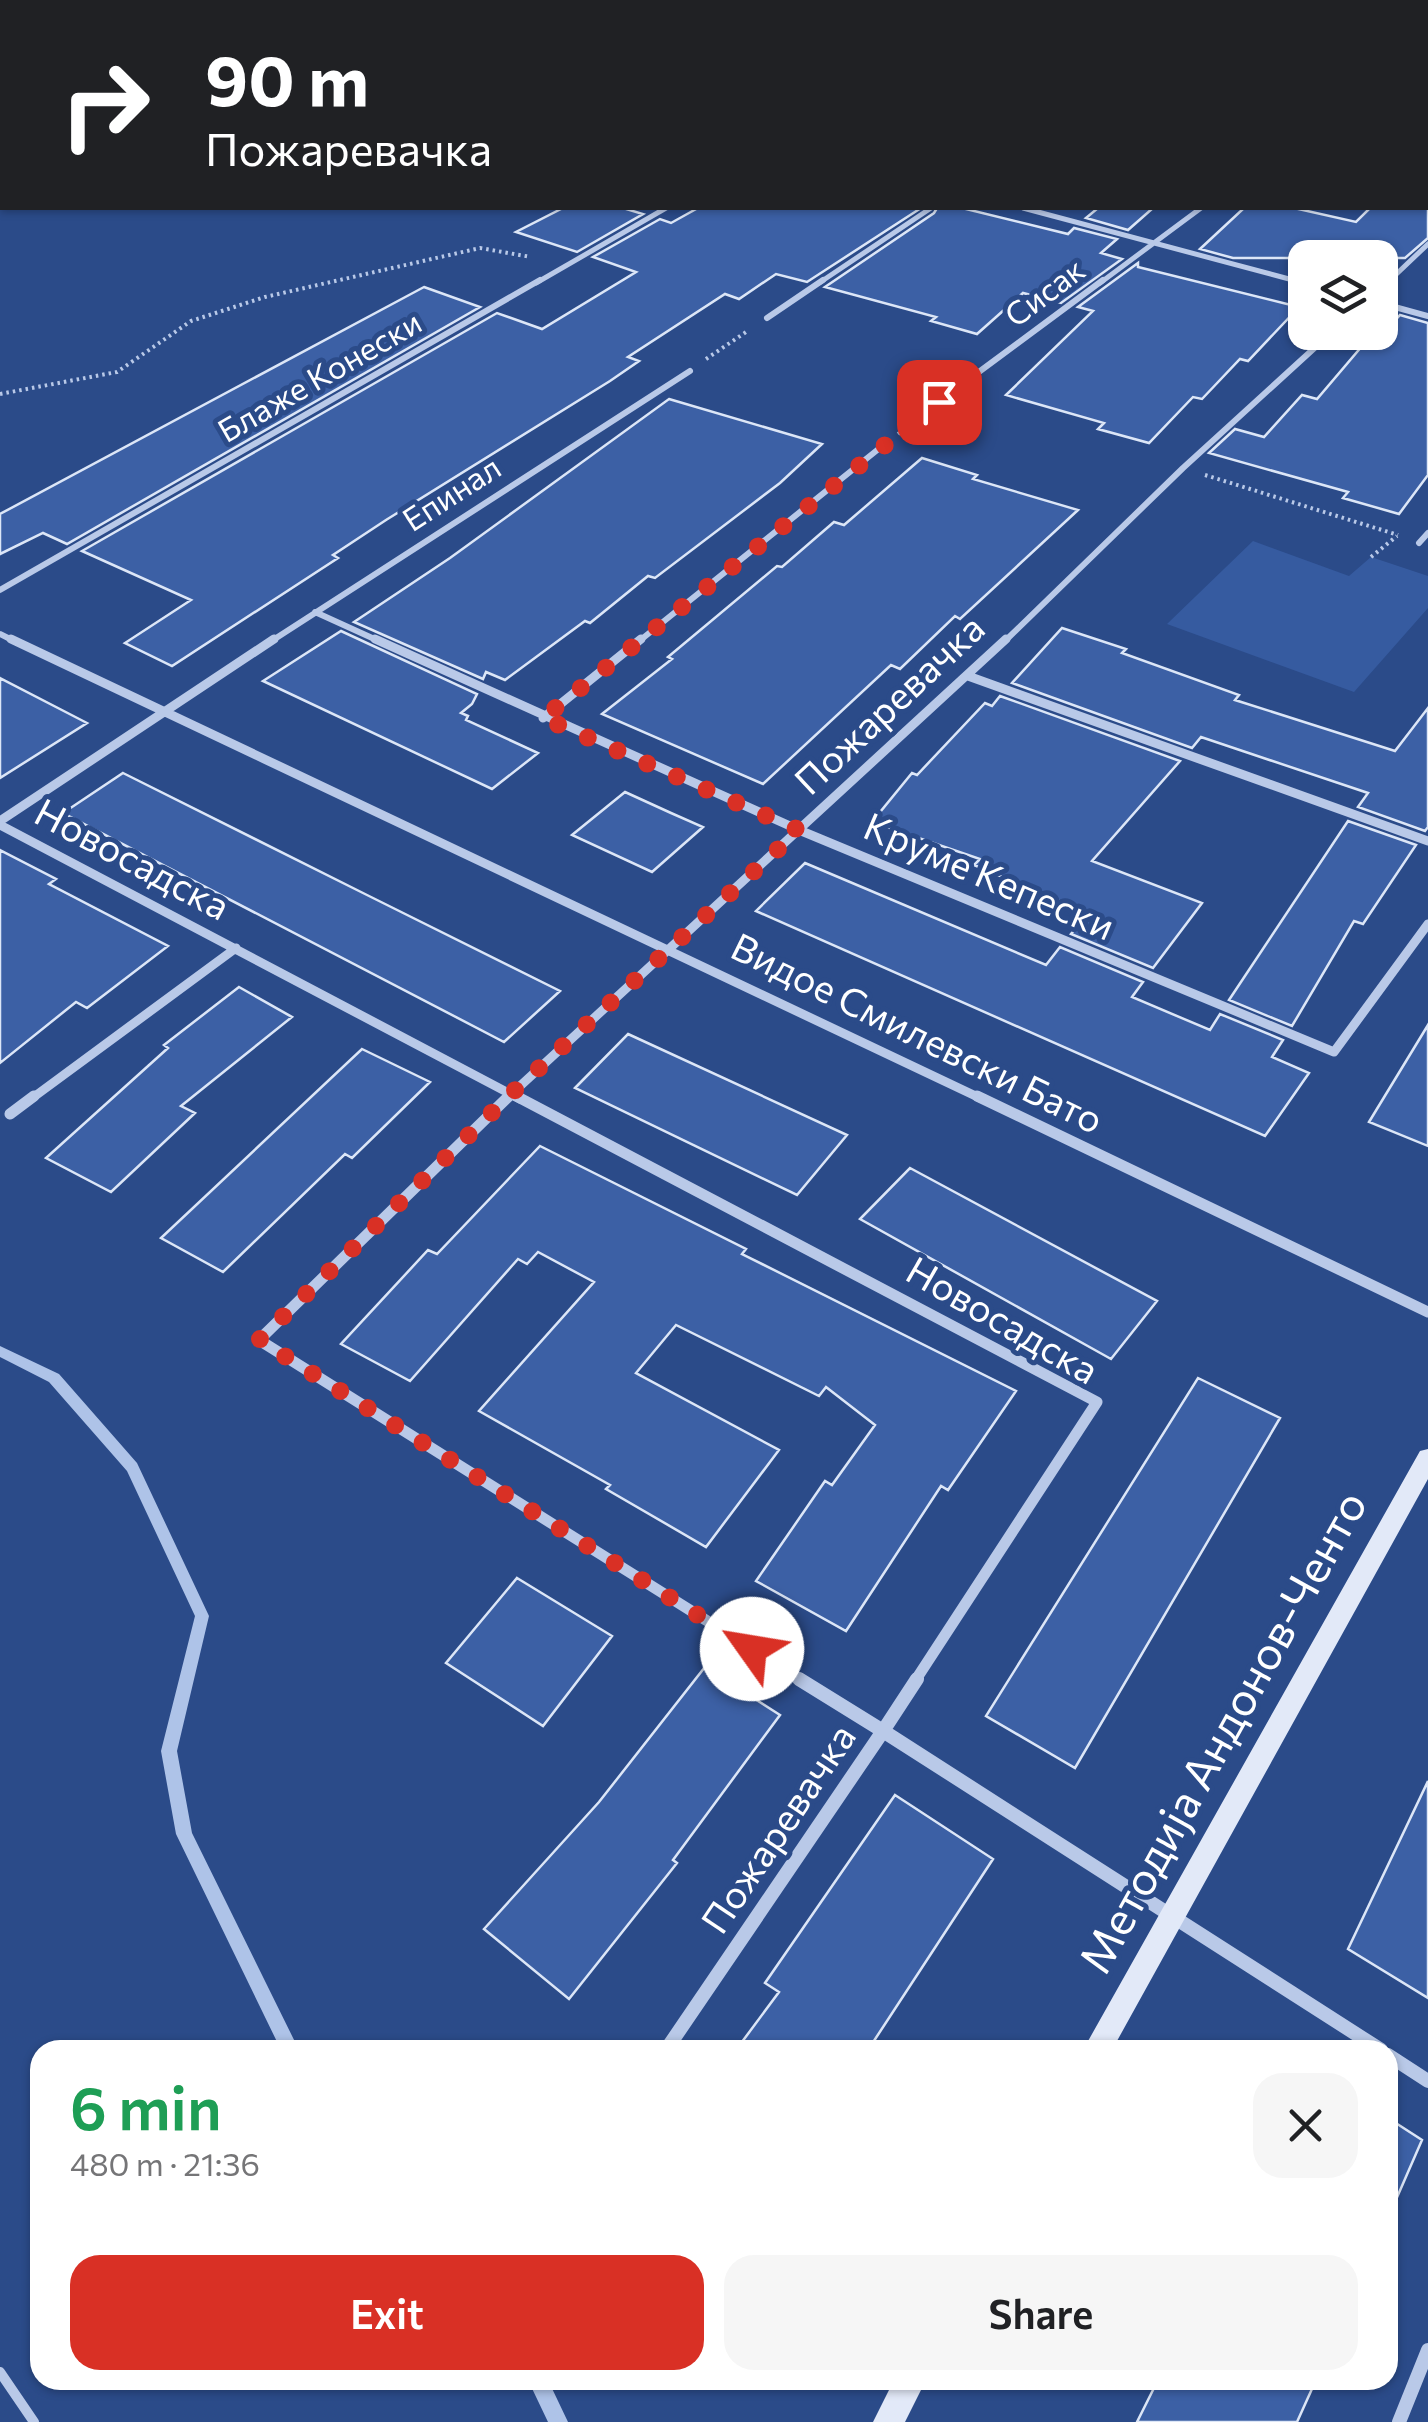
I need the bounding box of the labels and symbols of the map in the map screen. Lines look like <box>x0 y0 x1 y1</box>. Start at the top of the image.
street label: Сисак <box>996 248 1092 334</box>
street label: Блаже Конески <box>210 301 428 450</box>
pin <box>897 360 982 445</box>
street label: Епинал <box>394 446 507 539</box>
street label: Пожаревачка <box>784 603 993 803</box>
street label: Новосадска <box>28 787 239 929</box>
street label: Круме Кепески <box>858 801 1122 949</box>
street label: Видое Смилевски Бато <box>725 921 1112 1142</box>
street label: Новосадска <box>899 1245 1108 1393</box>
street label: Методија Андонов-Ченто <box>1065 1480 1376 1981</box>
position arrow <box>700 1597 804 1701</box>
street label: Пожаревачка <box>690 1714 864 1941</box>

